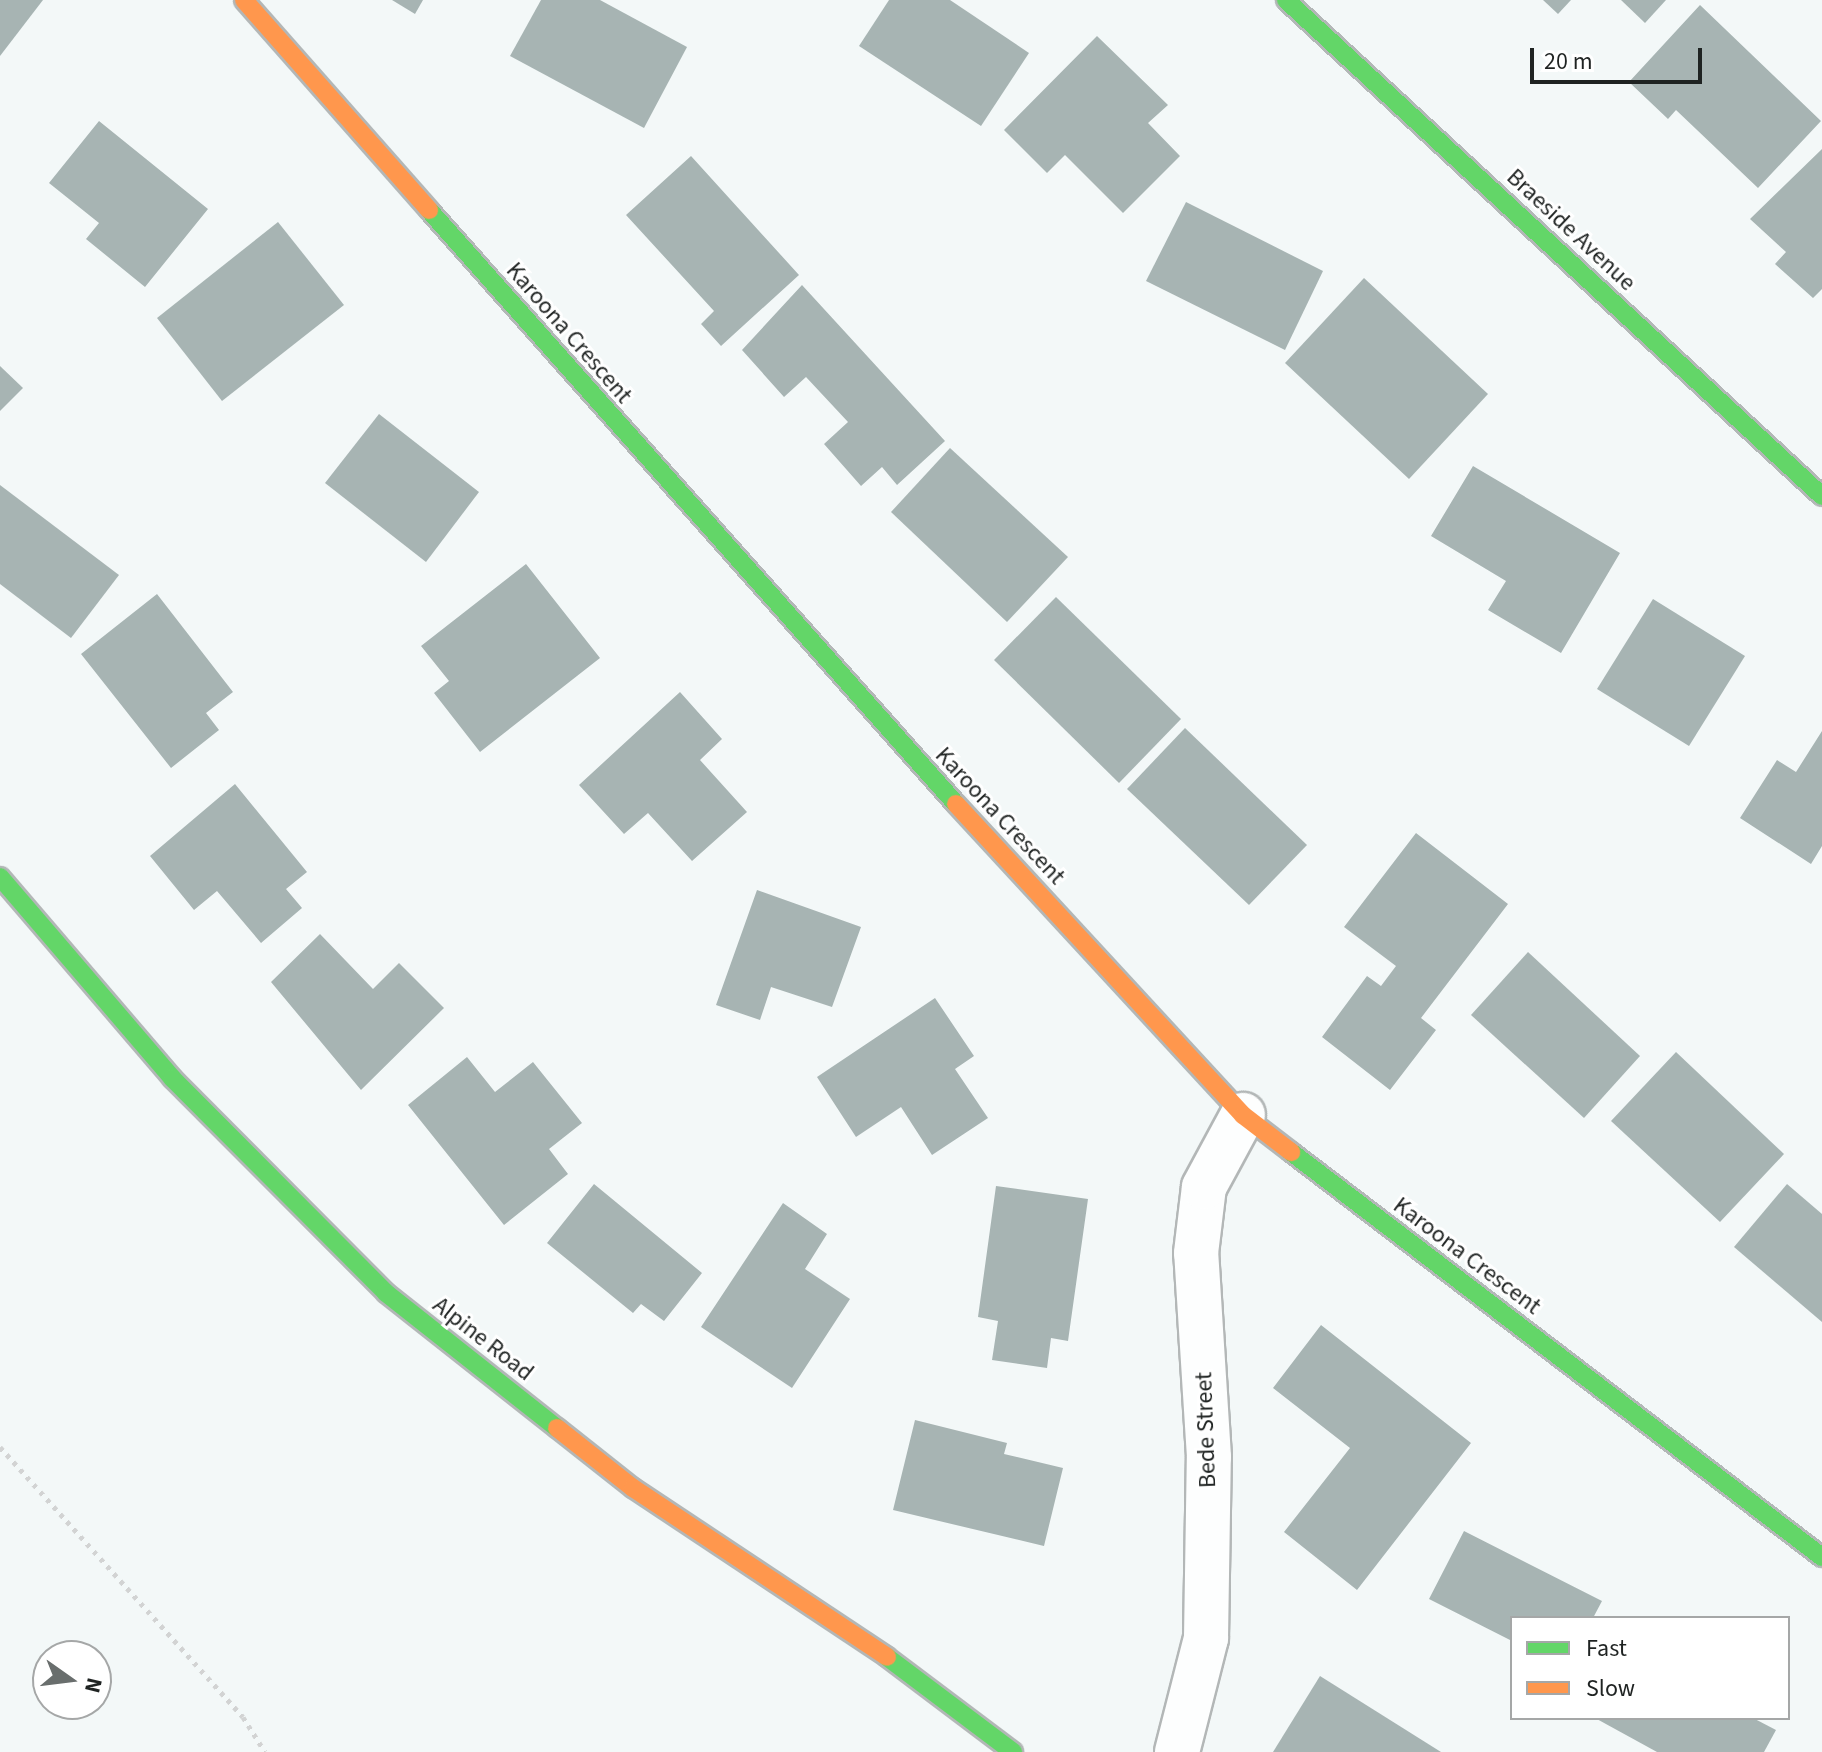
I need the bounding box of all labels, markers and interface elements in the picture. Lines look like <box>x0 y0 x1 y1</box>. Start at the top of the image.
scale bar <box>1534 32 1706 82</box>
text: 20 m <box>1544 44 1593 79</box>
street label: Braeside Avenue <box>1501 163 1641 297</box>
street label: Karoona Crescent <box>500 257 638 409</box>
street label: Karoona Crescent <box>929 741 1071 891</box>
street label: Karoona Crescent <box>1387 1191 1547 1321</box>
street label: Alpine Road <box>427 1291 539 1387</box>
street label: Bede Street <box>1190 1371 1222 1489</box>
legend <box>1510 1616 1790 1720</box>
text: Fast <box>1586 1631 1627 1666</box>
north arrow <box>32 1640 112 1720</box>
text: Slow <box>1586 1671 1635 1706</box>
text: N <box>76 1674 111 1696</box>

